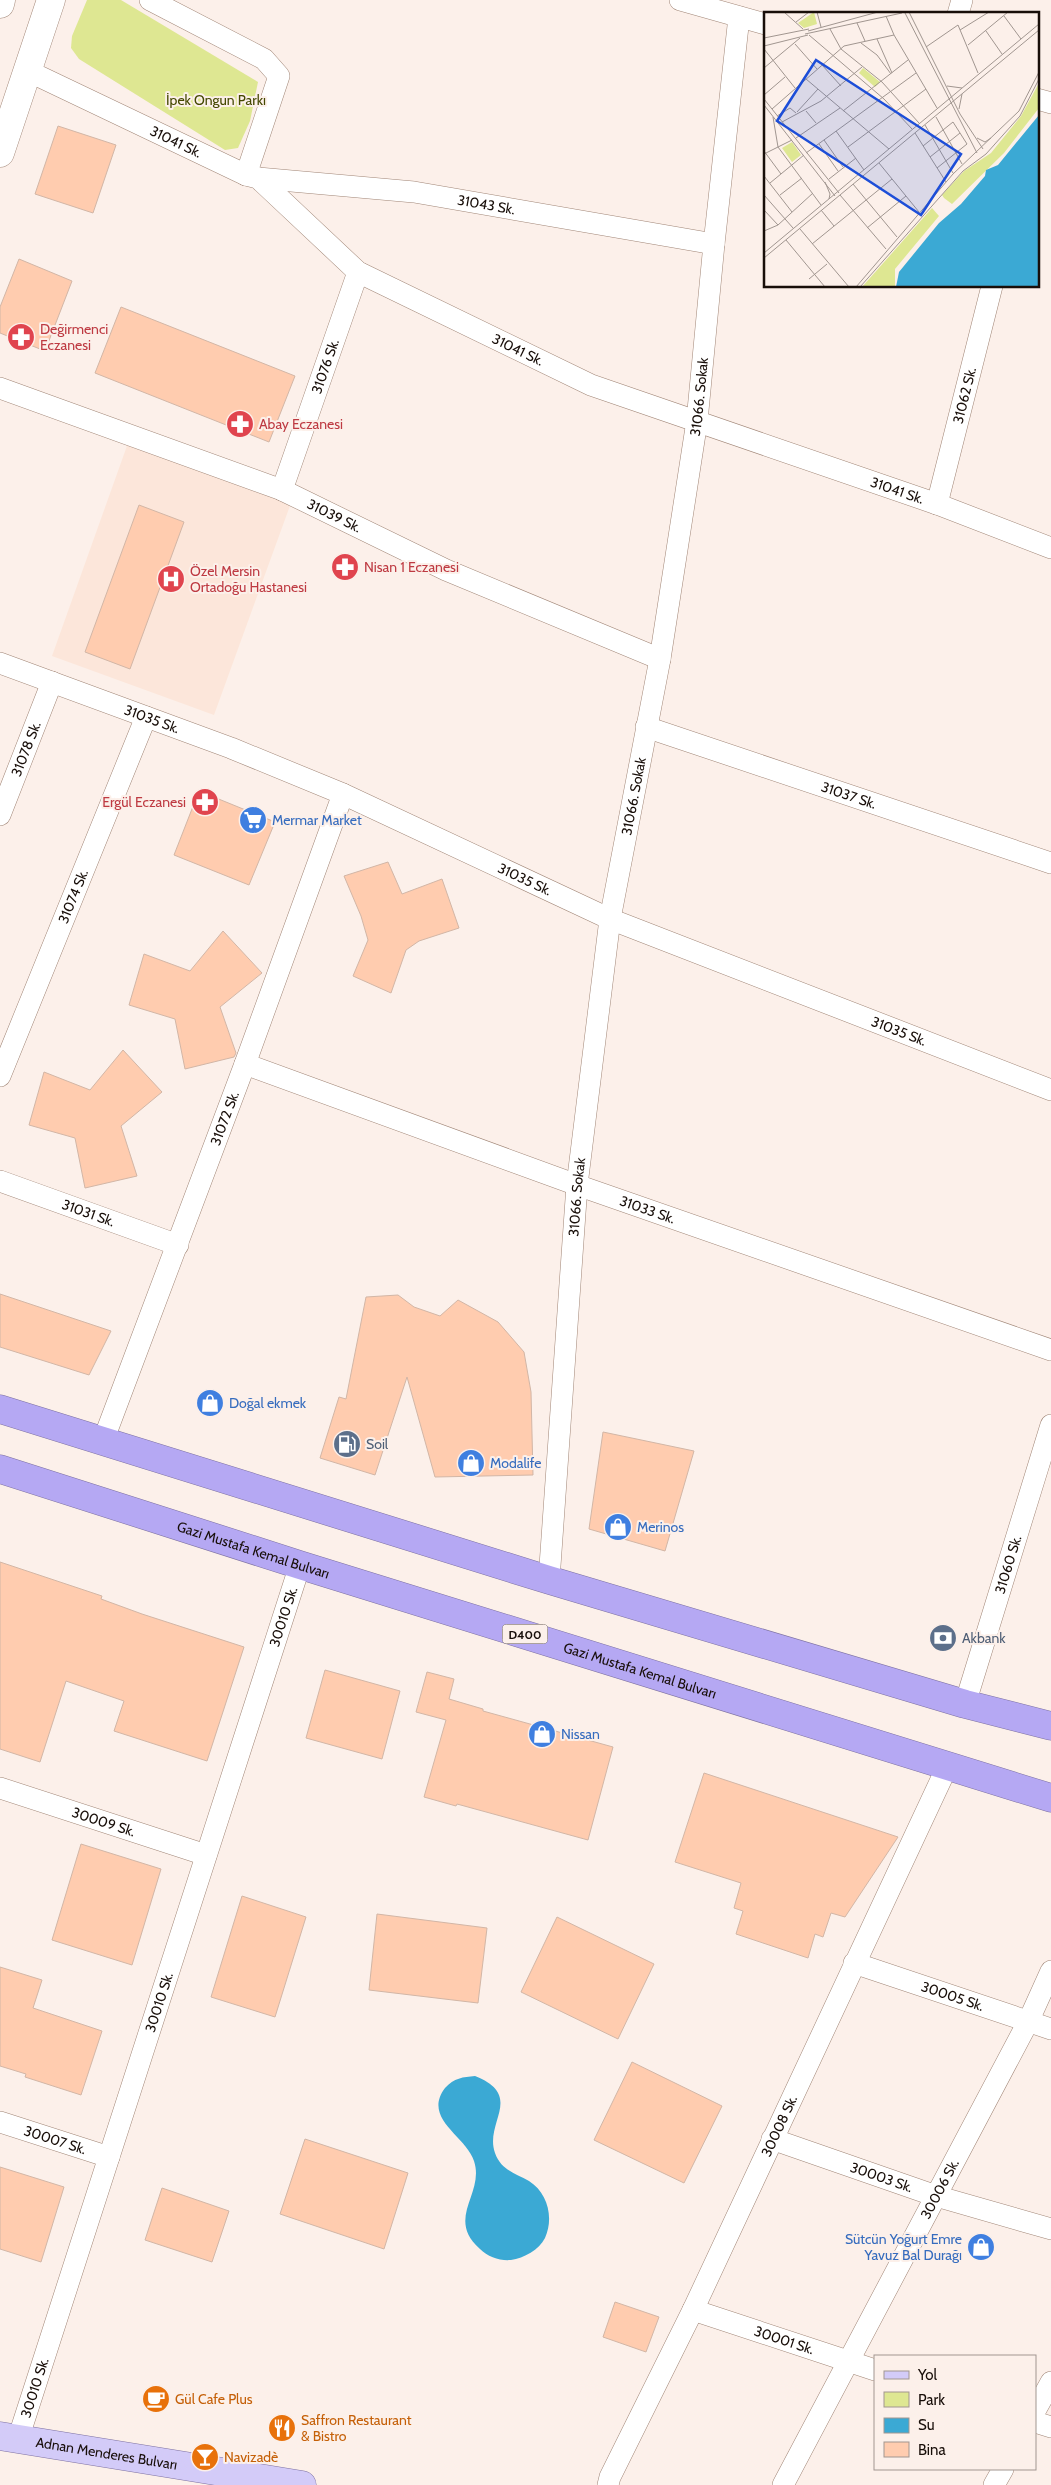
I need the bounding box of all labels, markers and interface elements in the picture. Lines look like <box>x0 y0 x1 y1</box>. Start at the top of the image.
inset map <box>764 12 1038 288</box>
park label: İpek Ongun Parkı <box>166 91 266 109</box>
street label: 31041 Sk. <box>147 122 205 162</box>
street label: 31043 Sk. <box>456 191 517 218</box>
place label: Değirmenci Eczanesi <box>40 320 108 354</box>
pharmacy icon: Değirmenci Eczanesi <box>6 322 36 352</box>
street label: 31041 Sk. <box>489 329 547 370</box>
street label: 31076 Sk. <box>307 336 343 396</box>
street label: 31066. Sokak <box>686 356 712 437</box>
street label: 31062 Sk. <box>949 365 980 426</box>
pharmacy icon: Abay Eczanesi <box>225 409 255 439</box>
place label: Abay Eczanesi <box>259 415 343 433</box>
street label: 31041 Sk. <box>868 473 926 508</box>
street label: 31039 Sk. <box>304 495 364 536</box>
pharmacy icon: Nisan 1 Eczanesi <box>330 552 360 582</box>
place label: Nisan 1 Eczanesi <box>364 558 459 576</box>
place label: Özel Mersin Ortadoğu Hastanesi <box>190 562 307 596</box>
hospital icon: Özel Mersin Ortadoğu Hastanesi <box>156 564 186 594</box>
street label: 31035 Sk. <box>122 701 182 737</box>
street label: 31078 Sk. <box>7 719 45 779</box>
street label: 31066. Sokak <box>617 755 650 837</box>
street label: 31037 Sk. <box>819 778 879 813</box>
pharmacy icon: Ergül Eczanesi <box>190 787 220 817</box>
place label: Ergül Eczanesi <box>102 793 186 811</box>
supermarket icon: Mermar Market <box>238 805 268 835</box>
place label: Mermar Market <box>272 811 362 829</box>
street label: 31035 Sk. <box>495 859 555 900</box>
street label: 31074 Sk. <box>54 866 92 926</box>
street label: 31035 Sk. <box>869 1012 929 1050</box>
street label: 31072 Sk. <box>206 1088 243 1148</box>
street label: 31066. Sokak <box>564 1156 589 1237</box>
street label: 31033 Sk. <box>617 1192 678 1228</box>
street label: 31031 Sk. <box>60 1195 117 1231</box>
shop icon: Doğal ekmek <box>195 1388 225 1418</box>
place label: Doğal ekmek <box>229 1394 307 1412</box>
fuel station icon: Soil <box>332 1429 362 1459</box>
place label: Soil <box>366 1435 389 1453</box>
shop icon: Modalife <box>456 1448 486 1478</box>
place label: Modalife <box>490 1454 541 1472</box>
shop icon: Merinos <box>603 1512 633 1542</box>
street label: Gazi Mustafa Kemal Bulvarı <box>175 1517 332 1583</box>
place label: Merinos <box>637 1518 684 1536</box>
street label: 31060 Sk. <box>991 1533 1025 1596</box>
street label: 30010 Sk. <box>265 1584 301 1649</box>
bank icon: Akbank <box>928 1623 958 1653</box>
road number: D400 <box>502 1625 548 1644</box>
place label: Akbank <box>962 1629 1006 1647</box>
street label: Gazi Mustafa Kemal Bulvarı <box>561 1638 719 1703</box>
shop icon: Nissan <box>527 1719 557 1749</box>
place label: Nissan <box>561 1725 600 1743</box>
street label: 30009 Sk. <box>70 1803 138 1840</box>
street label: 30010 Sk. <box>141 1970 177 2034</box>
street label: 30005 Sk. <box>919 1977 986 2015</box>
street label: 30008 Sk. <box>757 2092 801 2160</box>
street label: 30007 Sk. <box>22 2121 89 2158</box>
street label: 30006 Sk. <box>916 2156 963 2222</box>
street label: 30003 Sk. <box>848 2158 915 2196</box>
place label: Sütcün Yoğurt Emre Yavuz Bal Durağı <box>845 2230 962 2264</box>
shop icon: Sütcün Yoğurt Emre Yavuz Bal Durağı <box>966 2232 996 2262</box>
street label: 30001 Sk. <box>752 2322 816 2358</box>
street label: 30010 Sk. <box>17 2355 53 2420</box>
legend <box>874 2355 1036 2470</box>
text: Yol <box>917 2366 937 2384</box>
cafe icon: Gül Cafe Plus <box>141 2384 171 2414</box>
place label: Gül Cafe Plus <box>175 2390 253 2408</box>
text: Park <box>918 2391 945 2409</box>
place label: Saffron Restaurant & Bistro <box>301 2411 412 2445</box>
restaurant icon: Saffron Restaurant & Bistro <box>267 2413 297 2443</box>
text: Su <box>918 2416 935 2434</box>
street label: Adnan Menderes Bulvarı <box>35 2433 179 2474</box>
text: Bina <box>918 2441 946 2459</box>
bar icon: Navizadè <box>190 2442 220 2472</box>
place label: Navizadè <box>224 2448 278 2466</box>

